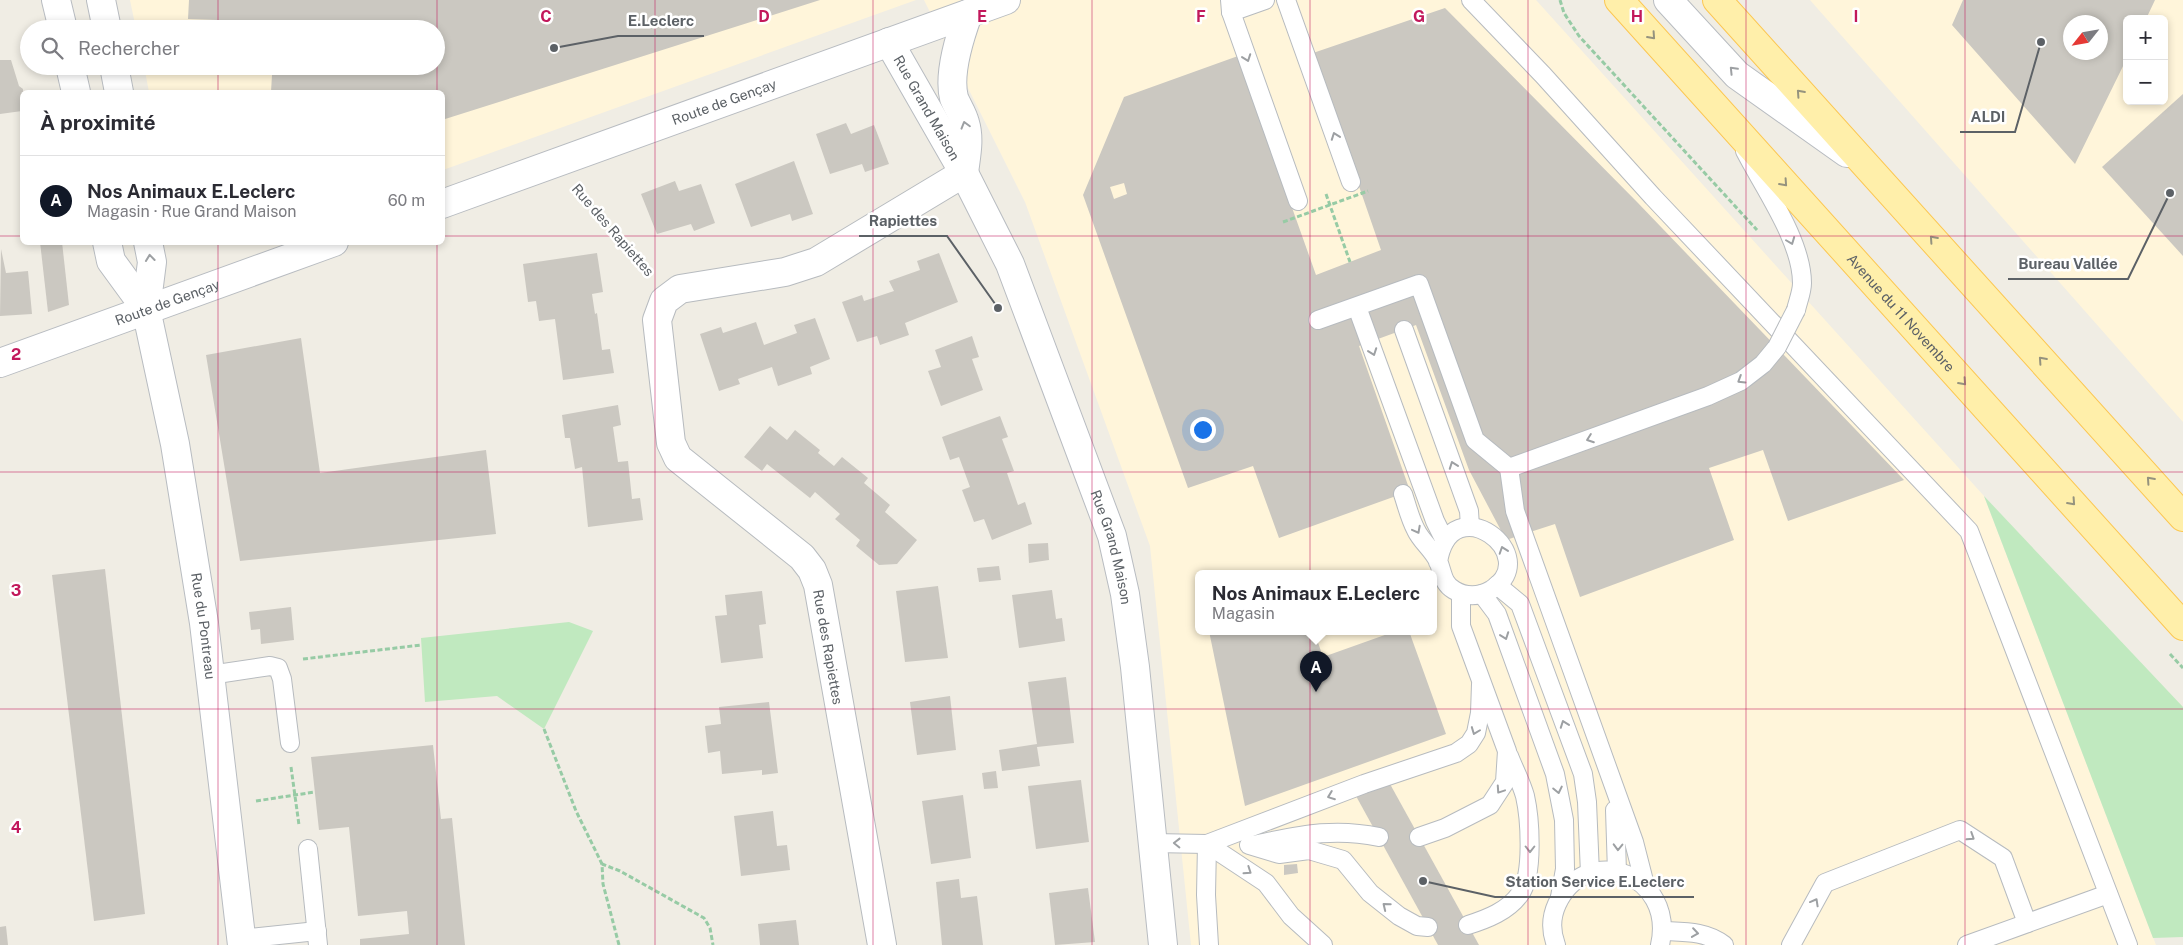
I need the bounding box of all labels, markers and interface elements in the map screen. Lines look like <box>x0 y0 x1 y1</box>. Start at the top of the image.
callout: E.Leclerc <box>618 6 704 36</box>
text: C <box>540 7 552 26</box>
text: D <box>758 7 770 26</box>
text: E <box>977 7 987 26</box>
text: F <box>1196 7 1206 26</box>
text: G <box>1413 7 1425 26</box>
text: H <box>1631 7 1643 26</box>
text: I <box>1854 7 1858 26</box>
text: E.Leclerc <box>628 12 694 29</box>
north arrow <box>2063 15 2108 60</box>
map controls <box>2123 15 2168 105</box>
button: + <box>2123 15 2168 60</box>
search box <box>20 20 445 75</box>
one-way arrow <box>1646 31 1655 40</box>
icon: search <box>38 34 66 62</box>
text: Rechercher <box>78 37 180 59</box>
street label: Rue Grand Maison <box>890 53 963 163</box>
one-way arrow <box>1241 53 1251 62</box>
button: − <box>2123 60 2168 105</box>
one-way arrow <box>1729 67 1738 76</box>
street label: Route de Gençay <box>670 76 779 128</box>
one-way arrow <box>1797 89 1806 98</box>
callout: ALDI <box>1960 102 2015 132</box>
text: ALDI <box>1971 108 2005 125</box>
text: À proximité <box>40 110 156 135</box>
one-way arrow <box>961 122 971 130</box>
one-way arrow <box>1331 132 1341 141</box>
one-way arrow <box>1778 177 1787 186</box>
text: Nos Animaux E.Leclerc <box>87 180 295 202</box>
street label: Rue des Rapiettes <box>569 181 657 279</box>
text: A <box>50 191 62 210</box>
text: 60 m <box>388 191 425 210</box>
text: Magasin · Rue Grand Maison <box>87 202 297 221</box>
callout: Rapiettes <box>859 206 947 236</box>
text: Rapiettes <box>869 212 937 229</box>
one-way arrow <box>1785 236 1795 244</box>
one-way arrow <box>1930 236 1939 245</box>
callout: Bureau Vallée <box>2008 249 2128 279</box>
street label: Avenue du 11 Novembre <box>1844 251 1958 375</box>
one-way arrow <box>145 254 156 262</box>
text: Bureau Vallée <box>2018 255 2118 272</box>
street label: Route de Gençay <box>113 276 222 329</box>
text: 2 <box>11 345 21 364</box>
one-way arrow <box>1367 348 1377 356</box>
one-way arrow <box>2038 356 2047 365</box>
one-way arrow <box>1738 373 1747 383</box>
one-way arrow <box>1957 376 1966 385</box>
your location <box>1190 417 1216 443</box>
one-way arrow <box>1586 433 1595 443</box>
one-way arrow <box>1449 461 1459 470</box>
one-way arrow <box>2147 477 2156 486</box>
street label: Rue Grand Maison <box>1087 488 1134 605</box>
one-way arrow <box>2066 497 2075 506</box>
one-way arrow <box>1411 525 1421 534</box>
one-way arrow <box>1499 546 1509 555</box>
popup <box>1195 570 1437 635</box>
street label: Rue du Pontreau <box>188 571 219 680</box>
text: 3 <box>11 581 21 600</box>
text: Nos Animaux E.Leclerc <box>1212 582 1420 604</box>
street label: Rue des Rapiettes <box>810 588 846 706</box>
text: Magasin <box>1212 604 1275 623</box>
one-way arrow <box>1499 632 1509 640</box>
pin: A <box>1300 651 1332 692</box>
one-way arrow <box>1560 720 1570 728</box>
one-way arrow <box>1471 727 1481 735</box>
one-way arrow <box>1497 785 1506 794</box>
one-way arrow <box>1552 786 1563 794</box>
one-way arrow <box>1327 790 1336 801</box>
text: 4 <box>11 818 22 837</box>
one-way arrow <box>1966 831 1975 841</box>
one-way arrow <box>1173 838 1181 849</box>
one-way arrow <box>1613 844 1623 852</box>
one-way arrow <box>1525 845 1535 853</box>
one-way arrow <box>1242 865 1252 874</box>
callout: Station Service E.Leclerc <box>1495 867 1694 897</box>
text: Station Service E.Leclerc <box>1505 873 1685 890</box>
one-way arrow <box>1808 899 1818 908</box>
one-way arrow <box>1383 903 1392 911</box>
one-way arrow <box>1690 928 1699 938</box>

